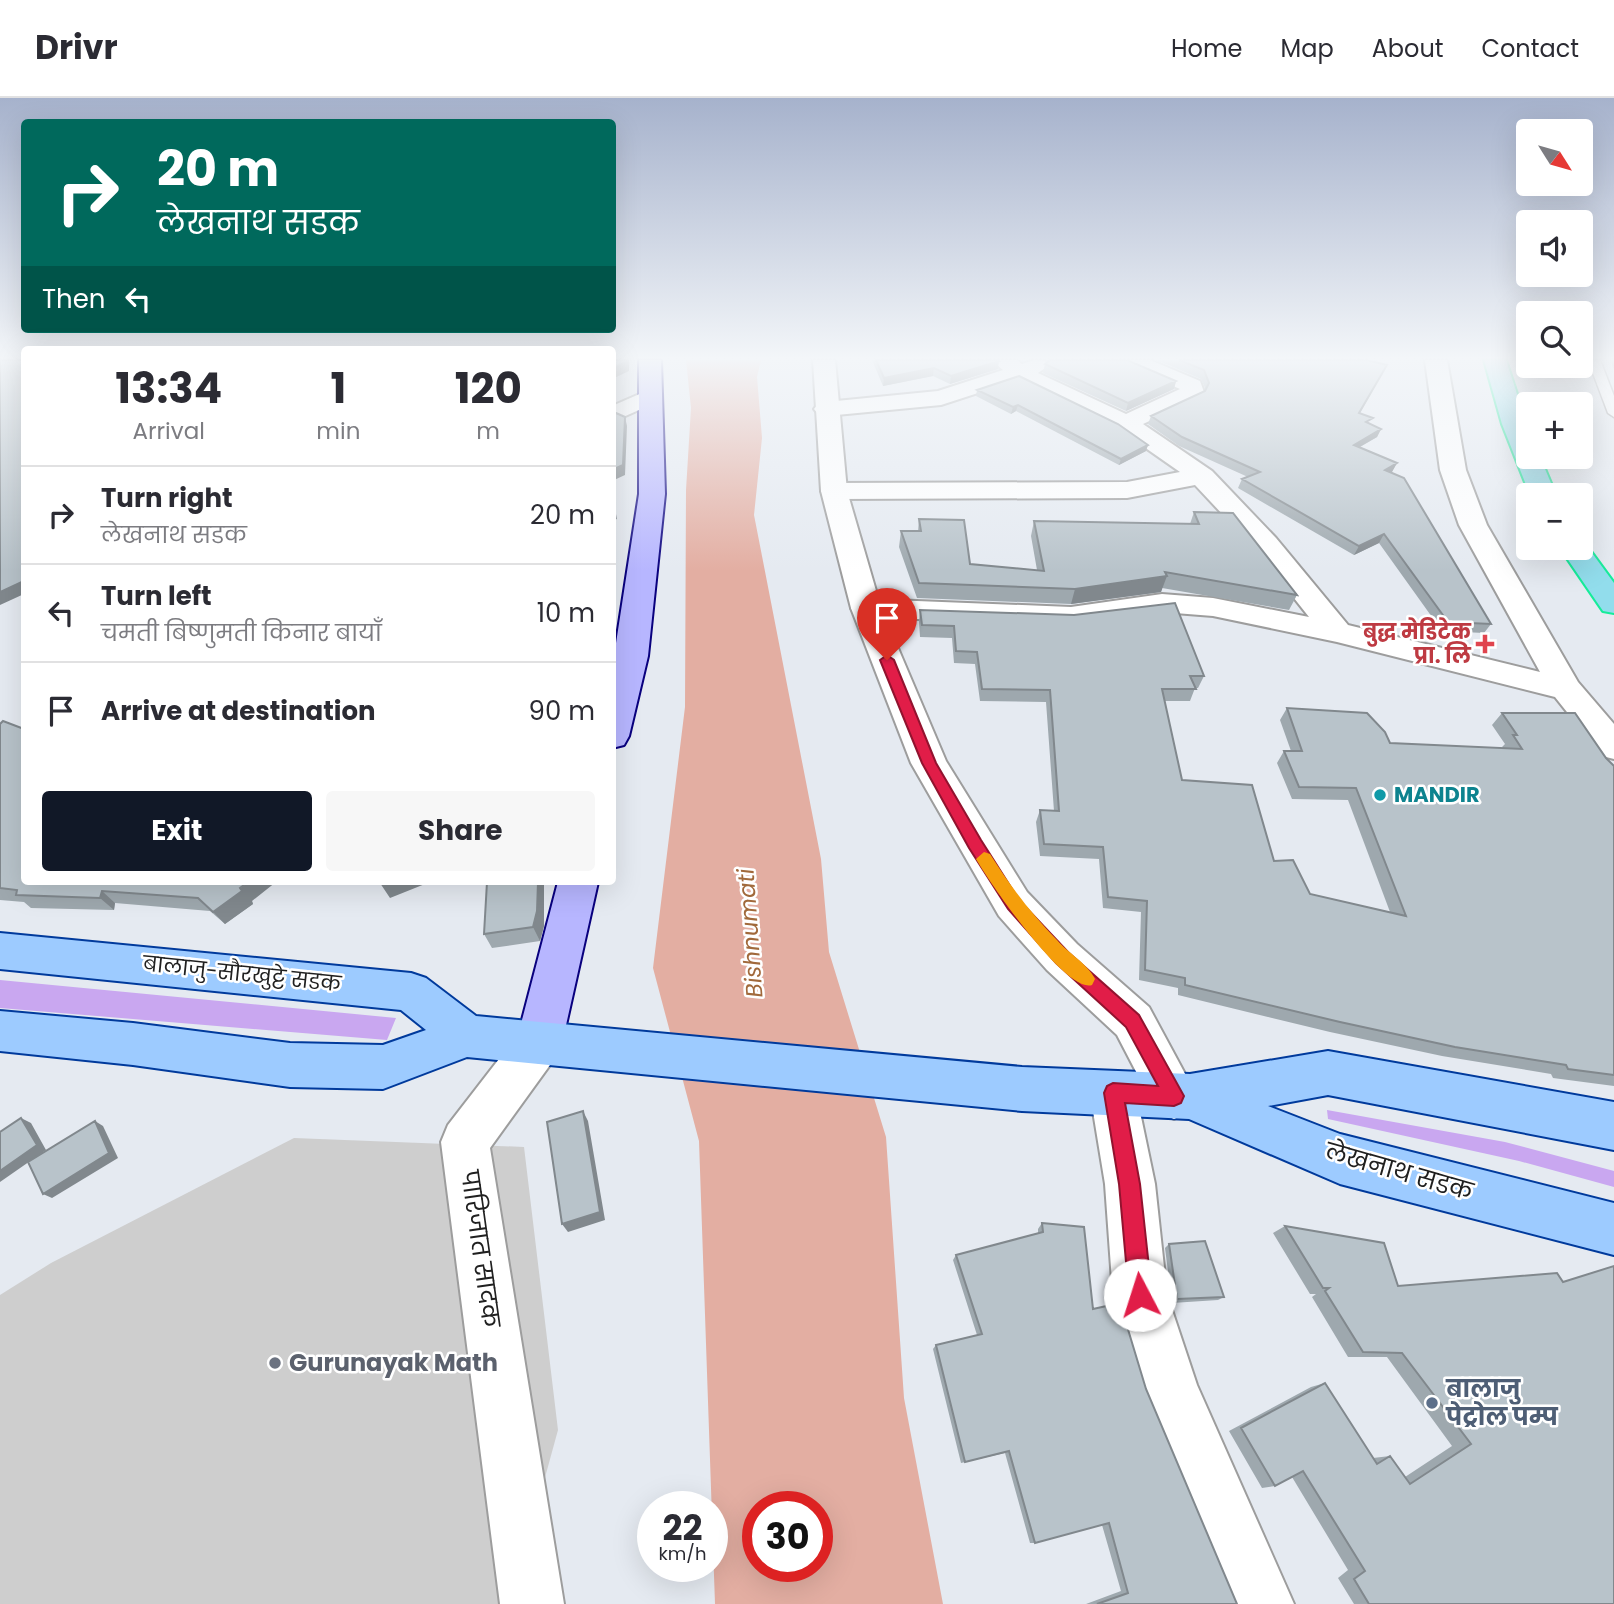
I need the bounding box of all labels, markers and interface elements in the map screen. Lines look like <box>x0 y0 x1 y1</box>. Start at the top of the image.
text: Drivr <box>35 24 118 71</box>
text: Home <box>1171 32 1243 65</box>
text: Map <box>1281 32 1334 65</box>
text: About <box>1372 32 1443 65</box>
text: Contact <box>1481 32 1579 65</box>
north arrow <box>1516 119 1592 196</box>
map controls <box>1516 119 1593 560</box>
text: 20 m <box>157 135 279 203</box>
icon: right <box>42 147 133 238</box>
text: लेखनाथ सडक <box>157 200 360 245</box>
button: sound <box>1516 210 1593 287</box>
icon: left <box>119 280 157 318</box>
text: Then <box>42 281 105 317</box>
button: search <box>1516 301 1593 378</box>
text: 13:34 <box>115 359 222 418</box>
text: 1 <box>331 359 346 418</box>
text: 120 <box>455 359 522 418</box>
button: + <box>1516 392 1593 469</box>
text: Arrival <box>132 415 205 447</box>
text: min <box>316 415 360 447</box>
text: m <box>476 415 500 447</box>
text: Turn right <box>101 480 233 516</box>
button: − <box>1516 483 1593 560</box>
icon: right <box>42 496 80 534</box>
text: 20 m <box>530 497 595 533</box>
text: लेखनाथ सडक <box>101 519 247 551</box>
text: Turn left <box>101 578 212 614</box>
pin <box>857 588 917 660</box>
icon: left <box>42 594 80 632</box>
text: 10 m <box>537 595 595 631</box>
icon: arrive <box>868 599 906 637</box>
text: चमती बिष्णुमती किनार बायाँ <box>101 617 382 649</box>
place label: बुद्ध मेडिटेक प्रा. लि <box>1362 617 1472 670</box>
marker: बुद्ध मेडिटेक प्रा. लि <box>1477 636 1493 652</box>
icon: arrive <box>42 692 80 730</box>
text: Arrive at destination <box>101 693 376 729</box>
text: 90 m <box>529 693 595 729</box>
place label: MANDIR <box>1394 780 1480 809</box>
marker: MANDIR <box>1372 787 1388 803</box>
button: Exit <box>42 791 312 871</box>
button: Share <box>326 791 595 871</box>
water label: Bishnumati <box>730 867 770 999</box>
street label: बालाजु-सौरखुट्टे सडक <box>140 948 344 999</box>
street label: लेखनाथ सडक <box>1320 1134 1478 1209</box>
street label: पारिजात सादक <box>453 1167 508 1331</box>
position arrow <box>1103 1258 1177 1332</box>
place label: Gurunayak Math <box>289 1346 498 1379</box>
marker: Gurunayak Math <box>267 1355 283 1371</box>
place label: बालाजु पेट्रोल पम्प <box>1445 1372 1559 1433</box>
marker: बालाजु पेट्रोल पम्प <box>1424 1395 1440 1411</box>
speed limit sign: 30 <box>742 1491 833 1582</box>
text: 22 <box>663 1503 702 1552</box>
text: km/h <box>659 1541 706 1566</box>

